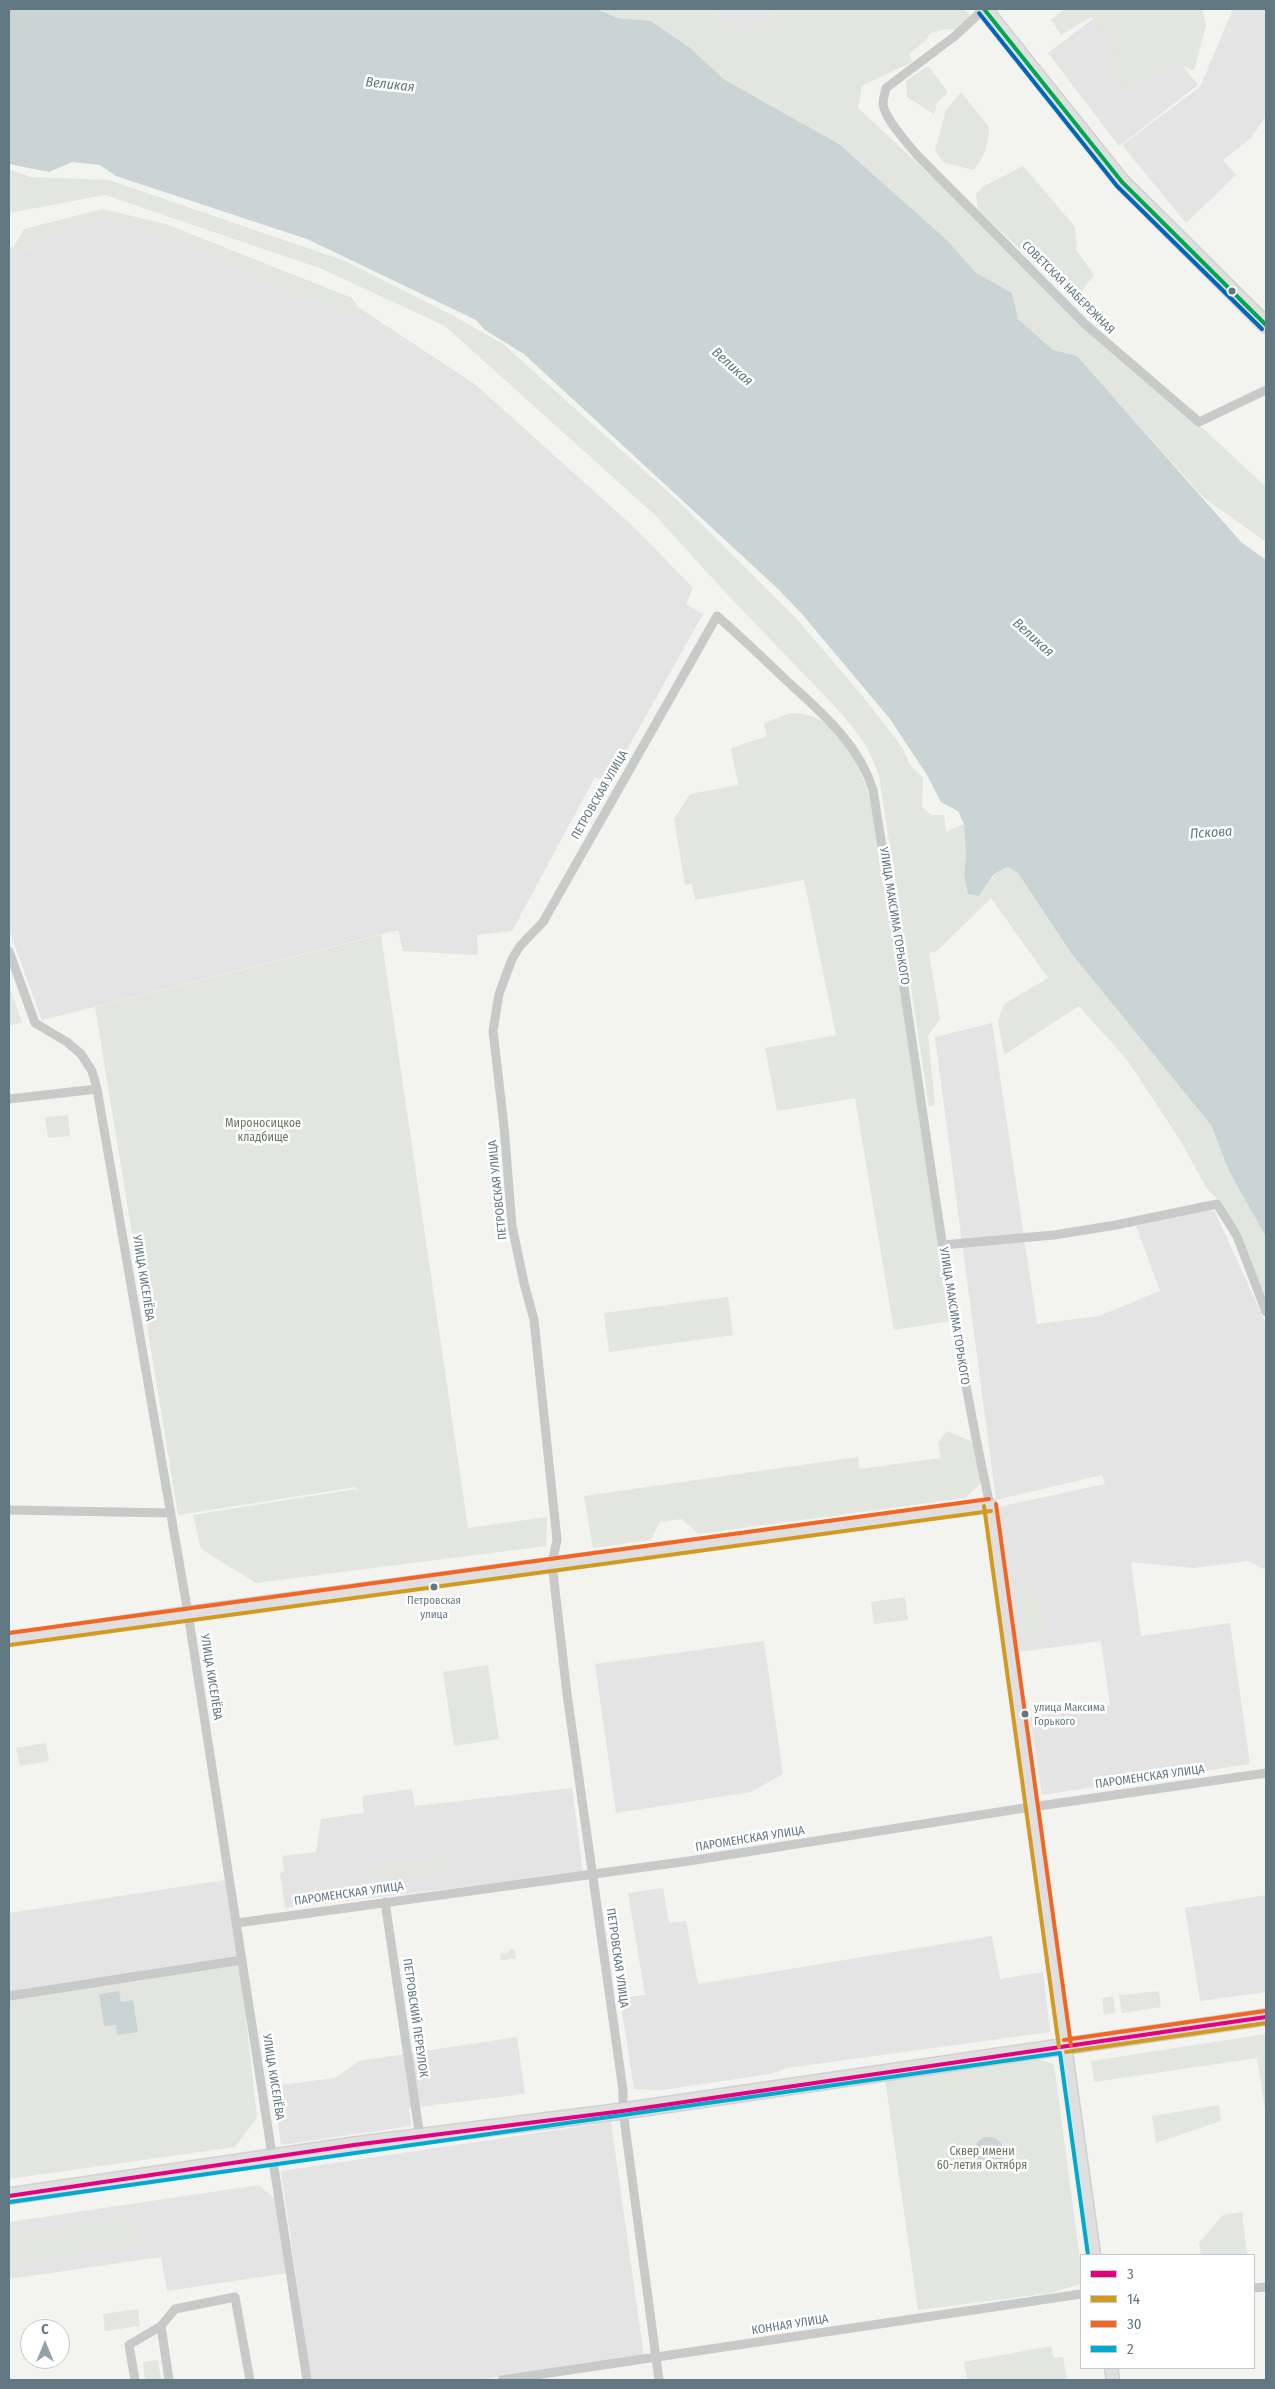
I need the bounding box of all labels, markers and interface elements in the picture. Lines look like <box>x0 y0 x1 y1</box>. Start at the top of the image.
water label: Великая <box>365 74 415 96</box>
street label: СОВЕТСКАЯ НАБЕРЕЖНАЯ <box>1019 239 1117 337</box>
unlabelled marker <box>1227 286 1237 296</box>
water label: Великая <box>708 344 756 390</box>
water label: Великая <box>1009 615 1057 661</box>
street label: ПЕТРОВСКАЯ УЛИЦА <box>569 748 631 842</box>
water label: Пскова <box>1189 823 1233 843</box>
street label: УЛИЦА МАКСИМА ГОРЬКОГО <box>876 846 912 986</box>
park label: Мироносицкое кладбище <box>225 1117 301 1145</box>
street label: ПЕТРОВСКАЯ УЛИЦА <box>486 1139 510 1241</box>
street label: УЛИЦА КИСЕЛЁВА <box>129 1234 157 1322</box>
street label: УЛИЦА МАКСИМА ГОРЬКОГО <box>936 1246 972 1386</box>
marker: Петровская улица <box>429 1582 439 1592</box>
place label: Петровская улица <box>407 1594 461 1620</box>
street label: УЛИЦА КИСЕЛЁВА <box>197 1633 225 1721</box>
place label: улица Максима Горького <box>1034 1701 1105 1727</box>
marker: улица Максима Горького <box>1020 1709 1030 1719</box>
street label: ПАРОМЕНСКАЯ УЛИЦА <box>1094 1762 1206 1792</box>
street label: ПАРОМЕНСКАЯ УЛИЦА <box>694 1823 806 1855</box>
street label: ПАРОМЕНСКАЯ УЛИЦА <box>293 1879 405 1909</box>
street label: ПЕТРОВСКАЯ УЛИЦА <box>603 1907 631 2009</box>
street label: ПЕТРОВСКИЙ ПЕРЕУЛОК <box>400 1958 430 2078</box>
street label: УЛИЦА КИСЕЛЁВА <box>259 2033 287 2121</box>
park label: Сквер имени 60-летия Октября <box>937 2145 1027 2173</box>
legend <box>1080 2254 1255 2369</box>
text: 3 <box>1127 2265 1134 2283</box>
text: 14 <box>1127 2290 1140 2308</box>
street label: КОННАЯ УЛИЦА <box>751 2312 829 2338</box>
text: 30 <box>1127 2315 1142 2333</box>
north arrow <box>20 2319 70 2369</box>
text: С <box>41 2321 49 2338</box>
text: 2 <box>1127 2340 1134 2358</box>

